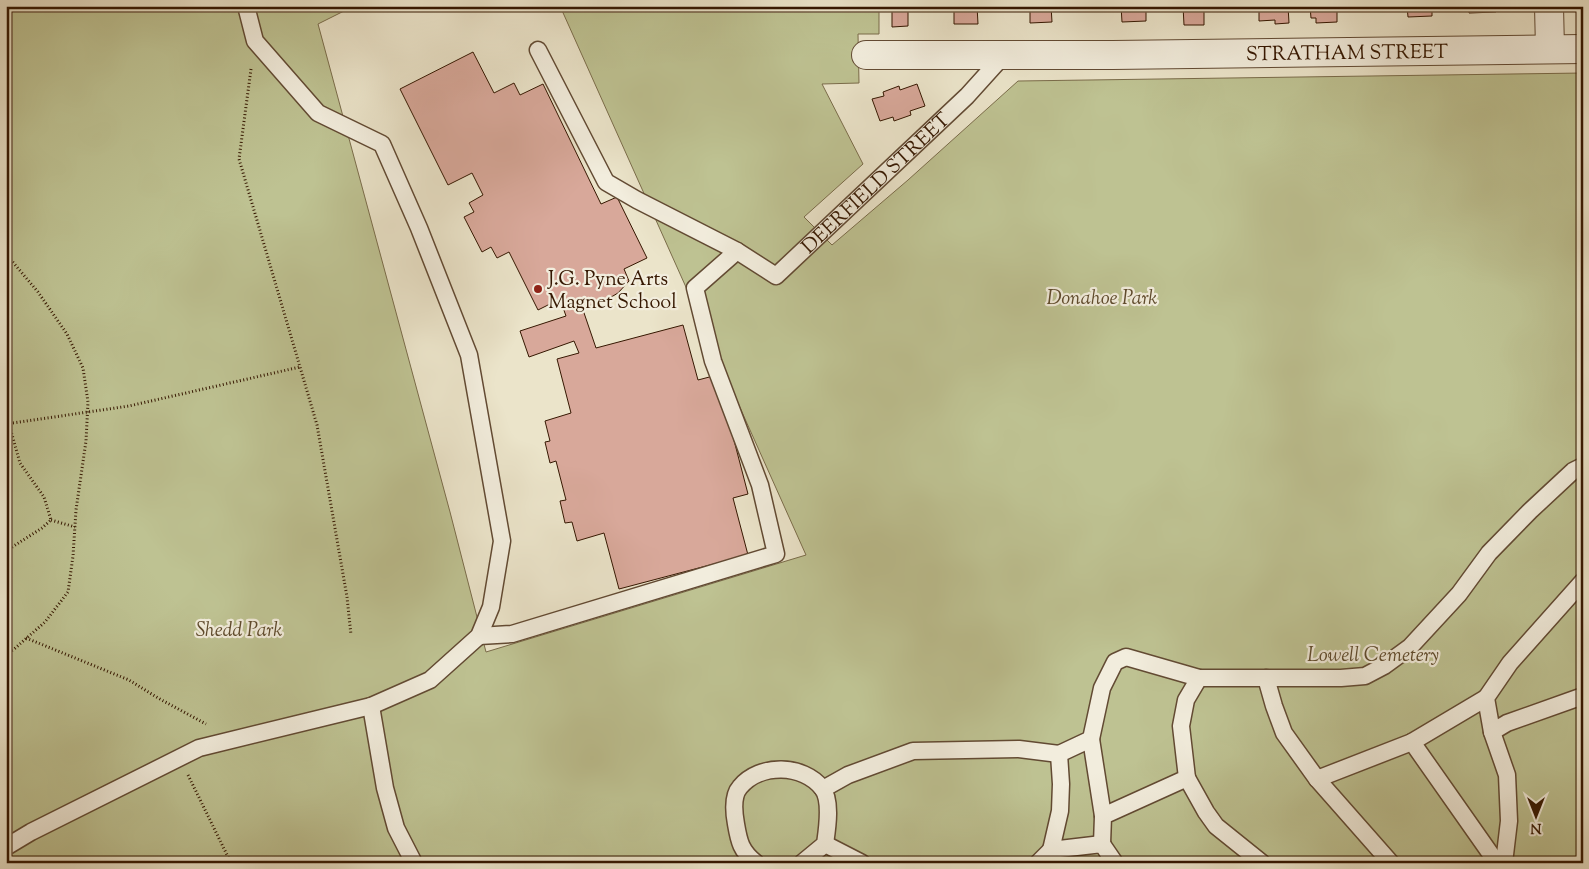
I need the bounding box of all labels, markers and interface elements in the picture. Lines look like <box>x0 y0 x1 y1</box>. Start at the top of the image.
street label: STRATHAM STREET <box>1246 39 1448 70</box>
street label: DEERFIELD STREET <box>796 107 958 262</box>
place label: J.G. Pyne Arts Magnet School <box>547 266 677 318</box>
marker: J.G. Pyne Arts Magnet School <box>532 283 544 295</box>
park label: Donahoe Park <box>1047 285 1157 314</box>
park label: Shedd Park <box>196 617 282 646</box>
park label: Lowell Cemetery <box>1307 642 1439 671</box>
north arrow <box>1512 792 1562 842</box>
text: N <box>1530 817 1542 837</box>

